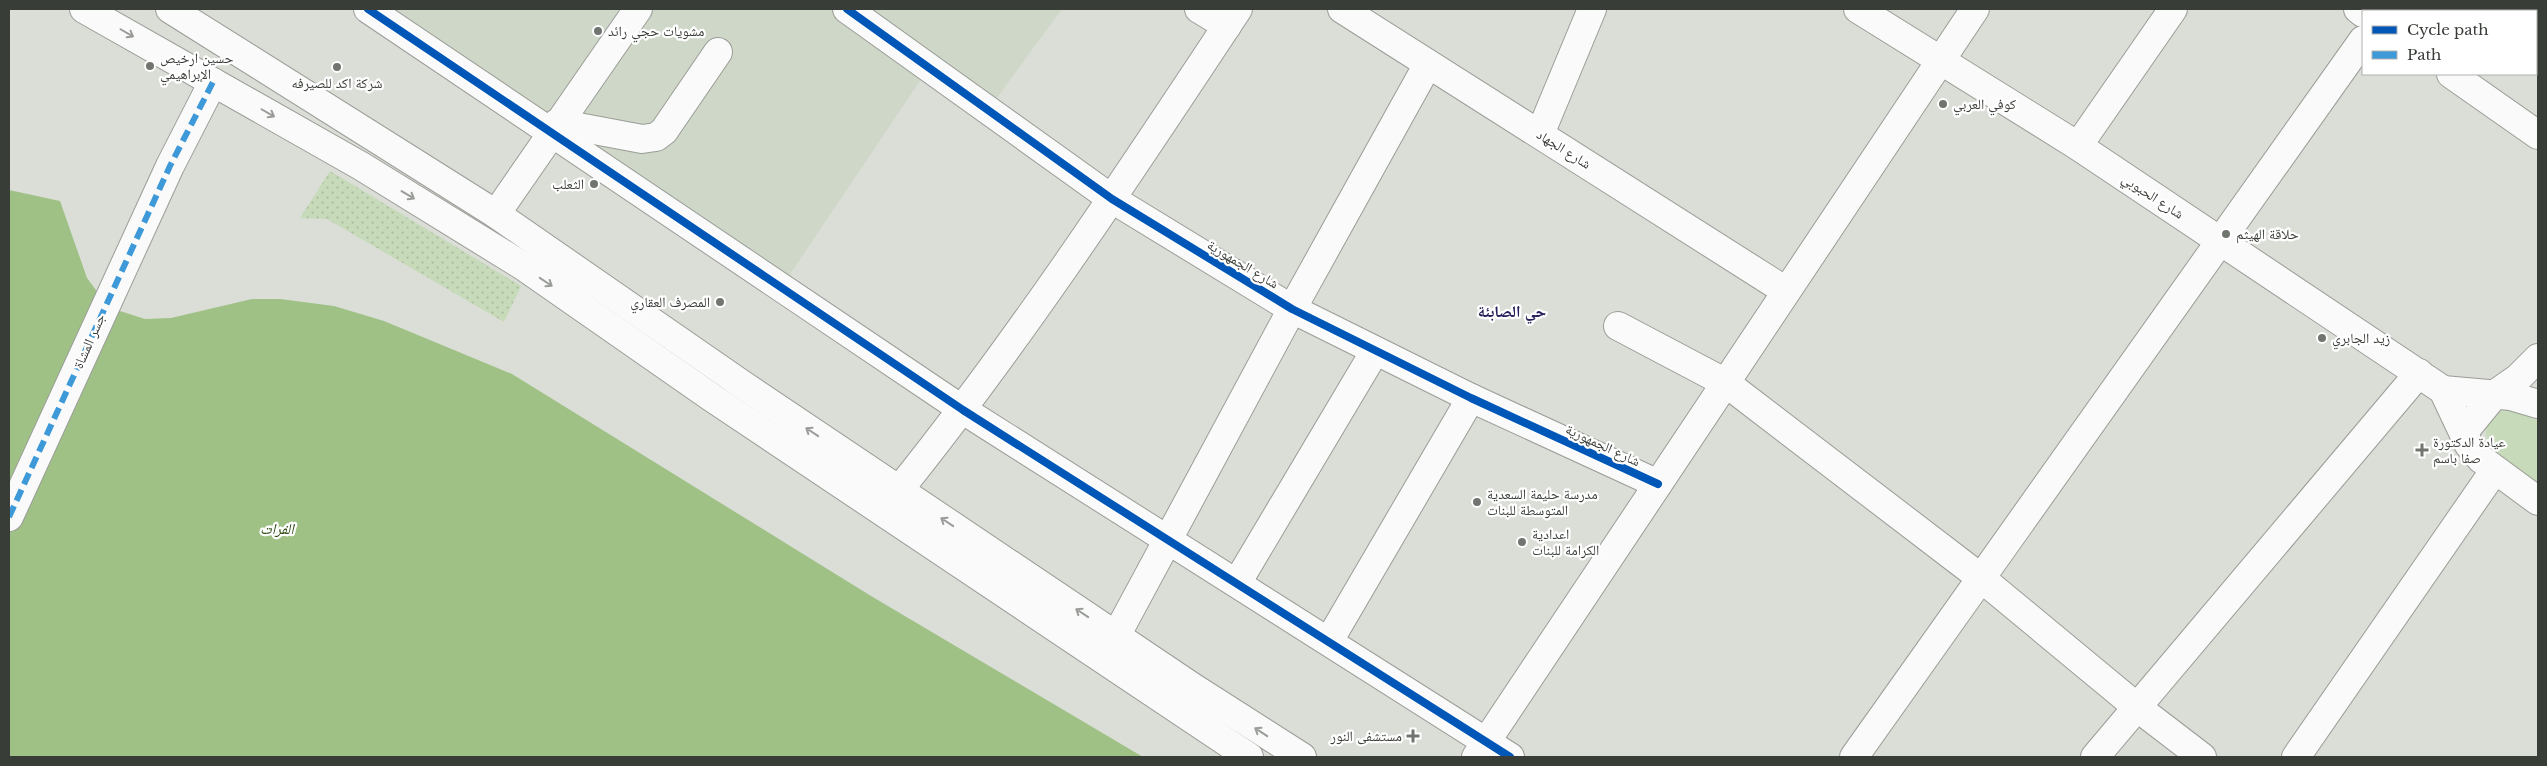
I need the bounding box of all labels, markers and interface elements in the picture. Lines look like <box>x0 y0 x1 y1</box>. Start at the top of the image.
legend <box>2362 10 2537 75</box>
text: Cycle path <box>2407 20 2489 39</box>
place label: مشويات حجي رائد <box>608 22 704 43</box>
marker: مشويات حجي رائد <box>592 25 604 37</box>
one-way arrow <box>119 28 134 38</box>
text: Path <box>2407 45 2441 64</box>
place label: حسين ارخيص الإبراهيمي <box>160 49 234 86</box>
marker: حسين ارخيص الإبراهيمي <box>144 60 156 72</box>
marker: شركة اكد للصيرفه <box>331 61 343 73</box>
place label: شركة اكد للصيرفه <box>291 74 383 92</box>
place label: كوفي العربي <box>1953 95 2016 116</box>
marker: كوفي العربي <box>1937 98 1949 110</box>
one-way arrow <box>260 109 274 119</box>
street label: شارع الجهاد <box>1533 125 1595 174</box>
street label: شارع الحبوبي <box>2117 169 2187 225</box>
place label: الثعلب <box>552 175 584 193</box>
marker: الثعلب <box>588 178 600 190</box>
one-way arrow <box>401 190 415 200</box>
place label: حلاقة الهيثم <box>2236 225 2299 244</box>
marker: حلاقة الهيثم <box>2220 228 2232 240</box>
street label: شارع الجمهورية <box>1203 236 1282 293</box>
one-way arrow <box>539 276 553 287</box>
place label: المصرف العقاري <box>630 293 710 314</box>
marker: المصرف العقاري <box>714 296 726 308</box>
district label: حي الصابئة <box>1478 301 1546 324</box>
street label: جسر المشاة <box>69 311 109 371</box>
place label: زيد الجابري <box>2332 329 2390 350</box>
marker: زيد الجابري <box>2316 332 2328 344</box>
street label: شارع الجمهورية <box>1562 420 1643 471</box>
one-way arrow <box>805 427 819 437</box>
place label: عيادة الدكتورة صفا باسم <box>2433 433 2506 468</box>
marker: عيادة الدكتورة صفا باسم <box>2415 443 2429 457</box>
place label: مدرسة حليمة السعدية المتوسطة للبنات <box>1487 485 1598 519</box>
marker: مدرسة حليمة السعدية المتوسطة للبنات <box>1471 496 1483 508</box>
one-way arrow <box>940 517 954 527</box>
water label: الفرات <box>260 519 295 538</box>
place label: اعدادية الكرامة للبنات <box>1532 525 1599 559</box>
marker: اعدادية الكرامة للبنات <box>1516 536 1528 548</box>
one-way arrow <box>1075 608 1089 618</box>
one-way arrow <box>1254 726 1268 736</box>
place label: مستشفى النور <box>1330 727 1402 745</box>
marker: مستشفى النور <box>1406 729 1420 743</box>

